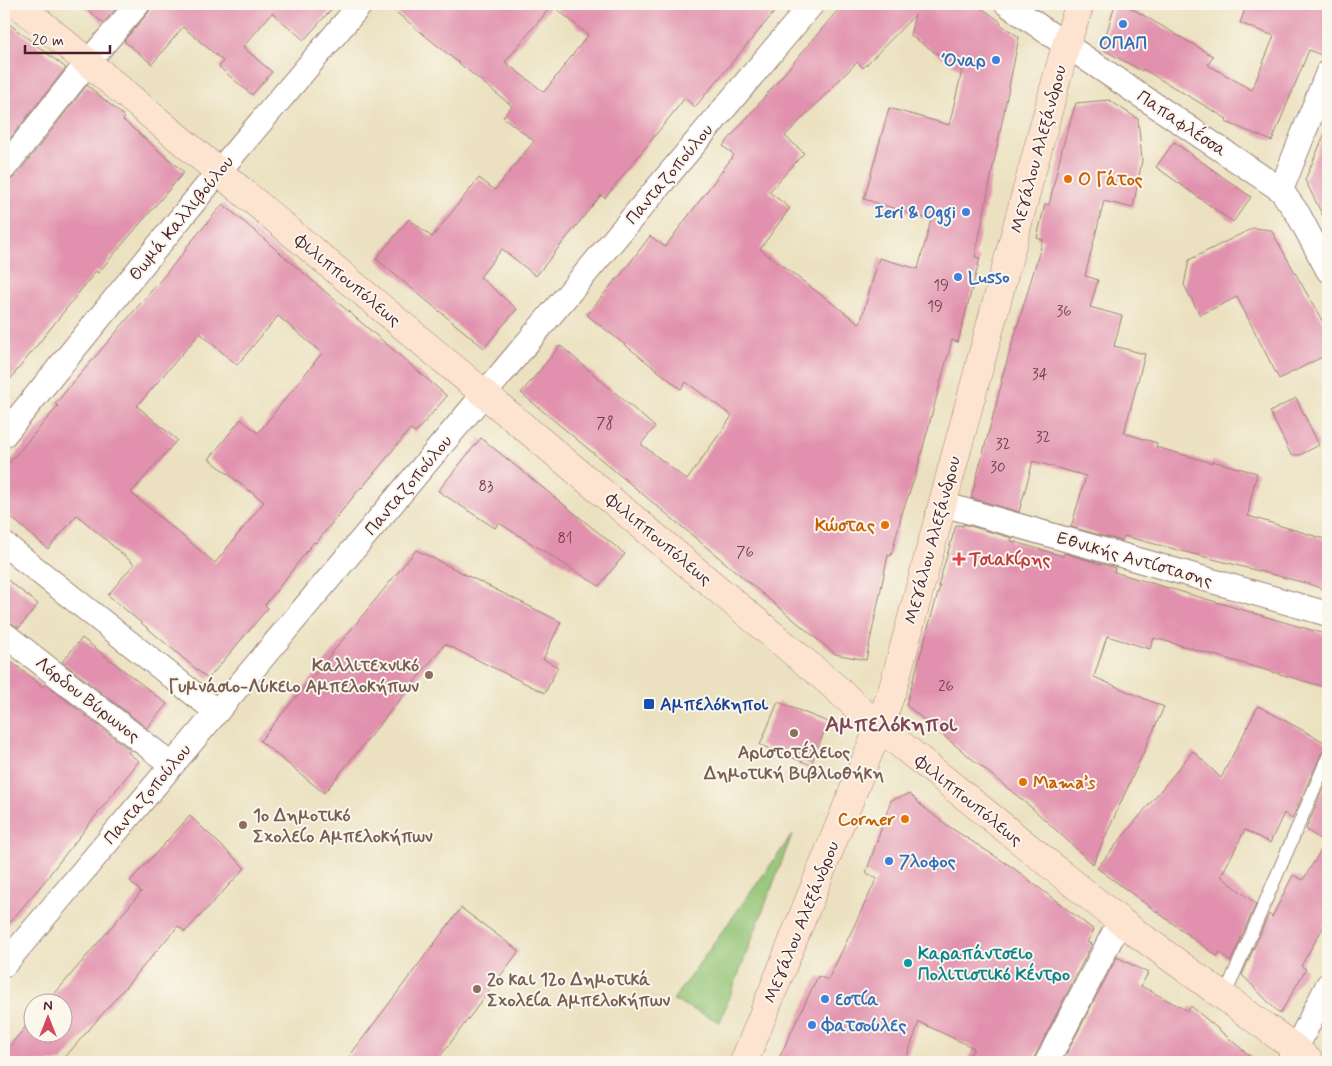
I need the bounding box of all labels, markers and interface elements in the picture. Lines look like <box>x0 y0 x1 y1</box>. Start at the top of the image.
marker: ΟΠΑΠ <box>1117 18 1129 30</box>
scale bar <box>25 22 110 54</box>
text: 20 m <box>32 31 64 51</box>
place label: ΟΠΑΠ <box>1099 32 1147 56</box>
place label: Όναρ <box>940 49 986 73</box>
marker: Όναρ <box>990 54 1002 66</box>
street label: Μεγάλου Αλεξάνδρου <box>1005 63 1073 236</box>
street label: Παπαφλέσσα <box>1132 84 1232 163</box>
street label: Πανταζοπούλου <box>621 119 719 230</box>
street label: Θωμά Καλλιβούλου <box>124 151 240 286</box>
place label: Ο Γάτος <box>1078 168 1143 192</box>
marker: Ο Γάτος <box>1062 173 1074 185</box>
place label: Ieri & Oggi <box>875 201 956 227</box>
marker: Ieri & Oggi <box>960 206 972 218</box>
street label: Φιλιππουπόλεως <box>288 228 406 333</box>
place label: Lusso <box>968 266 1009 290</box>
marker: Lusso <box>952 271 964 283</box>
house number: 19 <box>933 276 949 296</box>
house number: 19 <box>927 297 943 317</box>
house number: 36 <box>1056 302 1072 322</box>
house number: 34 <box>1032 365 1048 385</box>
house number: 78 <box>596 414 614 434</box>
house number: 32 <box>1036 428 1050 448</box>
street label: Πανταζοπούλου <box>360 430 458 541</box>
house number: 32 <box>996 435 1010 455</box>
street label: Μεγάλου Αλεξάνδρου <box>899 454 967 627</box>
house number: 30 <box>990 458 1006 478</box>
house number: 83 <box>479 477 493 497</box>
street label: Φιλιππουπόλεως <box>599 487 717 592</box>
place label: Κώστας <box>815 514 875 538</box>
marker: Κώστας <box>879 519 891 531</box>
street label: Εθνικής Αντίστασης <box>1054 526 1215 594</box>
house number: 81 <box>558 529 572 549</box>
house number: 76 <box>736 543 754 563</box>
place label: Τσιακίρης <box>968 548 1050 572</box>
marker: Τσιακίρης <box>953 553 965 565</box>
street label: Λόρδου Βύρωνος <box>30 651 145 748</box>
place label: Καλλιτεχνικό Γυμνάσιο-Λύκειο Αμπελοκήπων <box>168 654 419 699</box>
marker: Καλλιτεχνικό Γυμνάσιο-Λύκειο Αμπελοκήπων <box>423 669 435 681</box>
house number: 26 <box>938 677 954 697</box>
place label: Αμπελόκηποι <box>660 693 769 717</box>
marker: Αμπελόκηποι <box>642 697 656 711</box>
district label: Αμπελόκηποι <box>825 711 958 739</box>
marker: Αριστοτέλειος Δημοτική Βιβλιοθήκη <box>788 727 800 739</box>
street label: Πανταζοπούλου <box>99 739 197 850</box>
place label: Αριστοτέλειος Δημοτική Βιβλιοθήκη <box>703 740 884 786</box>
street label: Φιλιππουπόλεως <box>909 749 1027 852</box>
place label: Mama’s <box>1033 771 1096 795</box>
marker: Mama’s <box>1017 776 1029 788</box>
place label: 1ο Δημοτικό Σχολείο Αμπελοκήπων <box>253 804 433 849</box>
place label: Corner <box>838 808 895 832</box>
marker: Corner <box>899 813 911 825</box>
marker: 1ο Δημοτικό Σχολείο Αμπελοκήπων <box>237 819 249 831</box>
street label: Μεγάλου Αλεξάνδρου <box>758 838 845 1007</box>
place label: 7λοφος <box>899 850 956 874</box>
marker: 7λοφος <box>883 855 895 867</box>
place label: Καραπάντσειο Πολιτιστικό Κέντρο <box>918 942 1070 987</box>
marker: Καραπάντσειο Πολιτιστικό Κέντρο <box>902 957 914 969</box>
place label: 2ο και 12ο Δημοτικά Σχολεία Αμπελοκήπων <box>487 968 670 1013</box>
marker: 2ο και 12ο Δημοτικά Σχολεία Αμπελοκήπων <box>471 983 483 995</box>
place label: εστία <box>835 988 879 1012</box>
marker: εστία <box>819 993 831 1005</box>
north arrow <box>22 994 72 1044</box>
text: N <box>43 997 53 1015</box>
place label: Φατσούλες <box>821 1014 906 1038</box>
marker: Φατσούλες <box>806 1019 818 1031</box>

